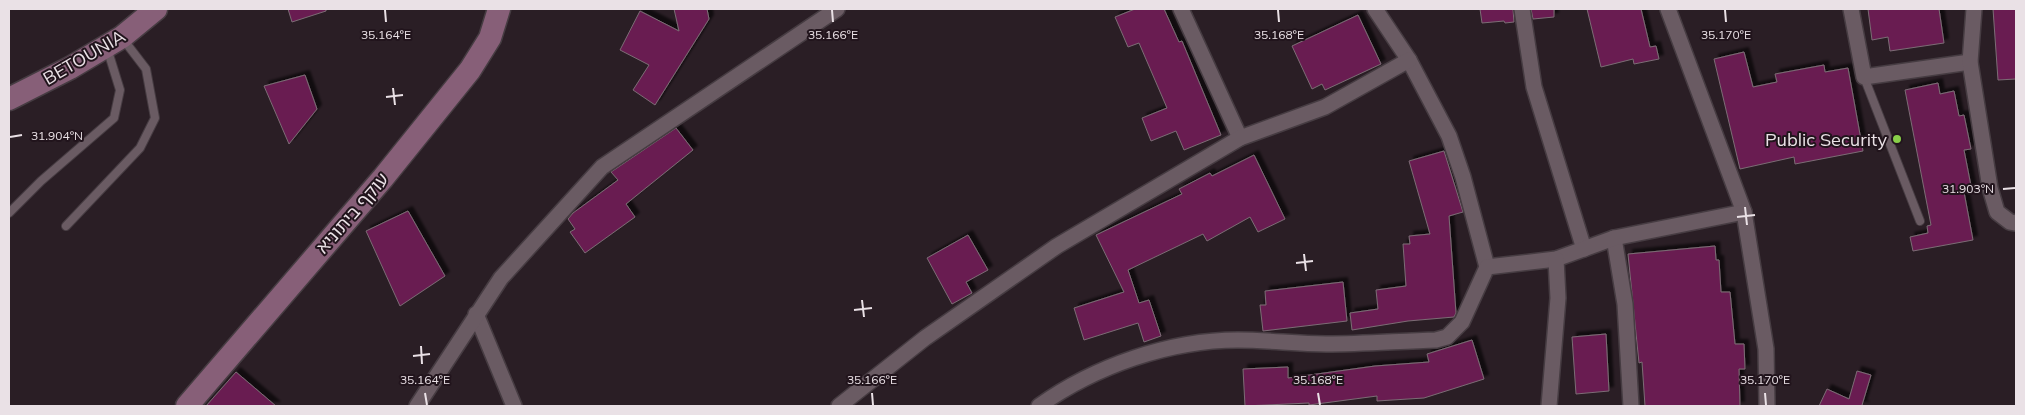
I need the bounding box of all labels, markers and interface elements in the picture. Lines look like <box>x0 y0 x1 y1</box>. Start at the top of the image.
street label: BETOUNIA <box>39 24 129 90</box>
text: 35.164°E <box>361 27 411 42</box>
text: 35.166°E <box>808 27 858 42</box>
text: 35.168°E <box>1254 27 1304 42</box>
text: 35.170°E <box>1701 27 1751 42</box>
text: 31.904°N <box>31 128 83 143</box>
place label: Public Security <box>1765 128 1887 151</box>
marker: Public Security <box>1891 133 1903 145</box>
street label: עוקף ביתוניא <box>311 168 393 258</box>
text: 31.903°N <box>1942 181 1994 196</box>
text: 35.164°E <box>400 372 450 387</box>
text: 35.166°E <box>847 372 897 387</box>
text: 35.168°E <box>1293 372 1343 387</box>
text: 35.170°E <box>1740 372 1790 387</box>

